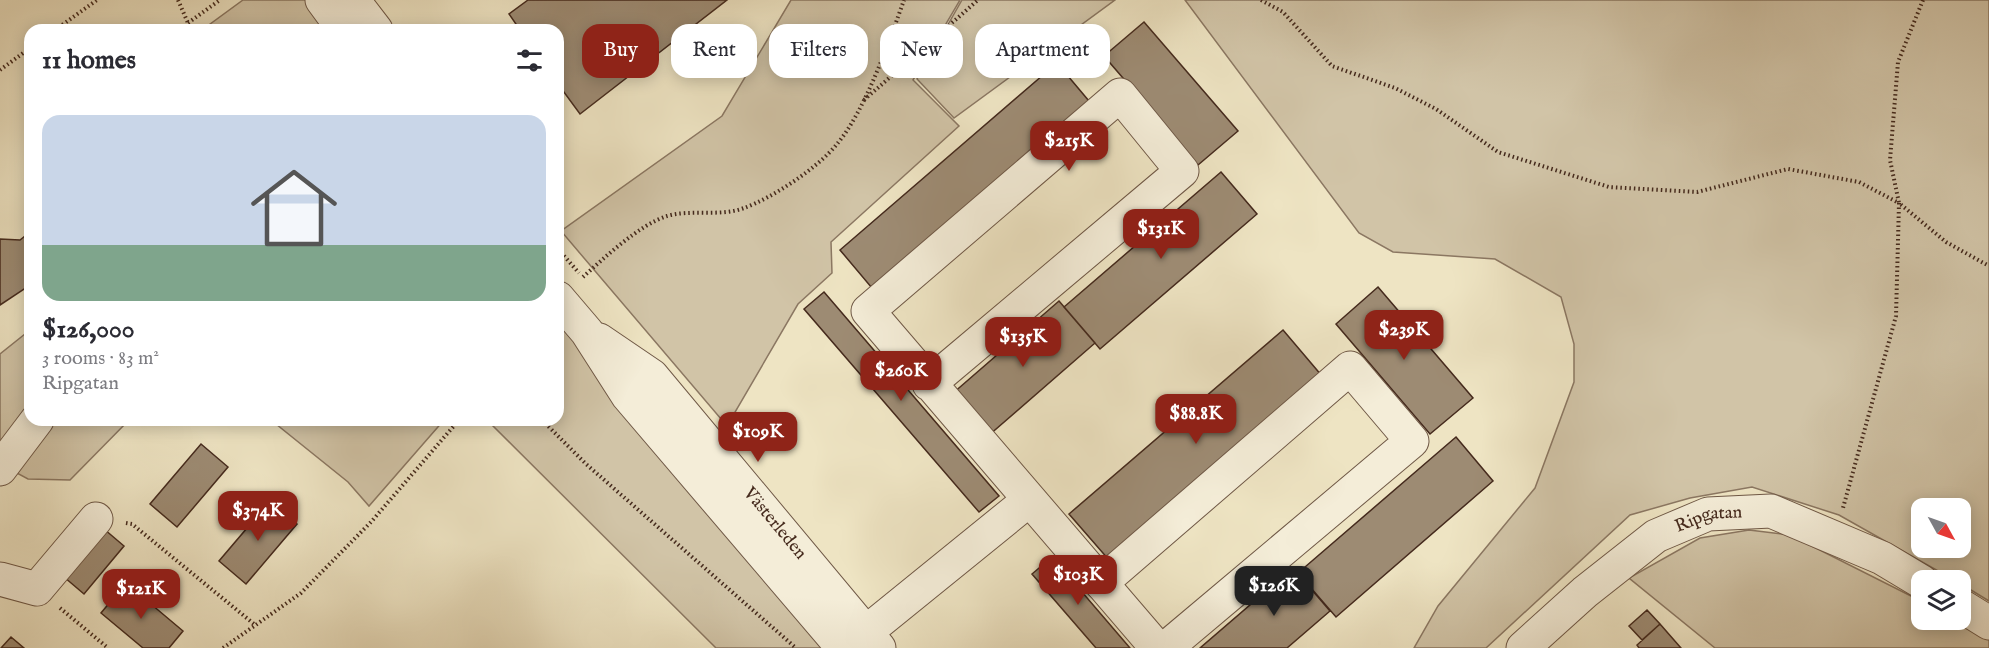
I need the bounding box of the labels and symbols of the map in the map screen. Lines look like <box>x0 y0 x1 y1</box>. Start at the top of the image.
pin: $215K <box>1027 121 1111 172</box>
pin: $131K <box>1119 209 1203 260</box>
pin: $239K <box>1362 310 1446 361</box>
pin: $135K <box>981 317 1065 368</box>
pin: $260K <box>859 351 943 402</box>
pin: $88.8K <box>1147 394 1245 445</box>
pin: $109K <box>716 412 800 463</box>
street label: Västerleden <box>737 482 812 565</box>
pin: $374K <box>216 491 300 542</box>
north arrow <box>1911 498 1971 558</box>
street label: Ripgatan <box>1671 501 1743 538</box>
pin: $103K <box>1036 555 1120 606</box>
pin: $126K <box>1232 566 1316 617</box>
pin: $121K <box>99 569 183 620</box>

